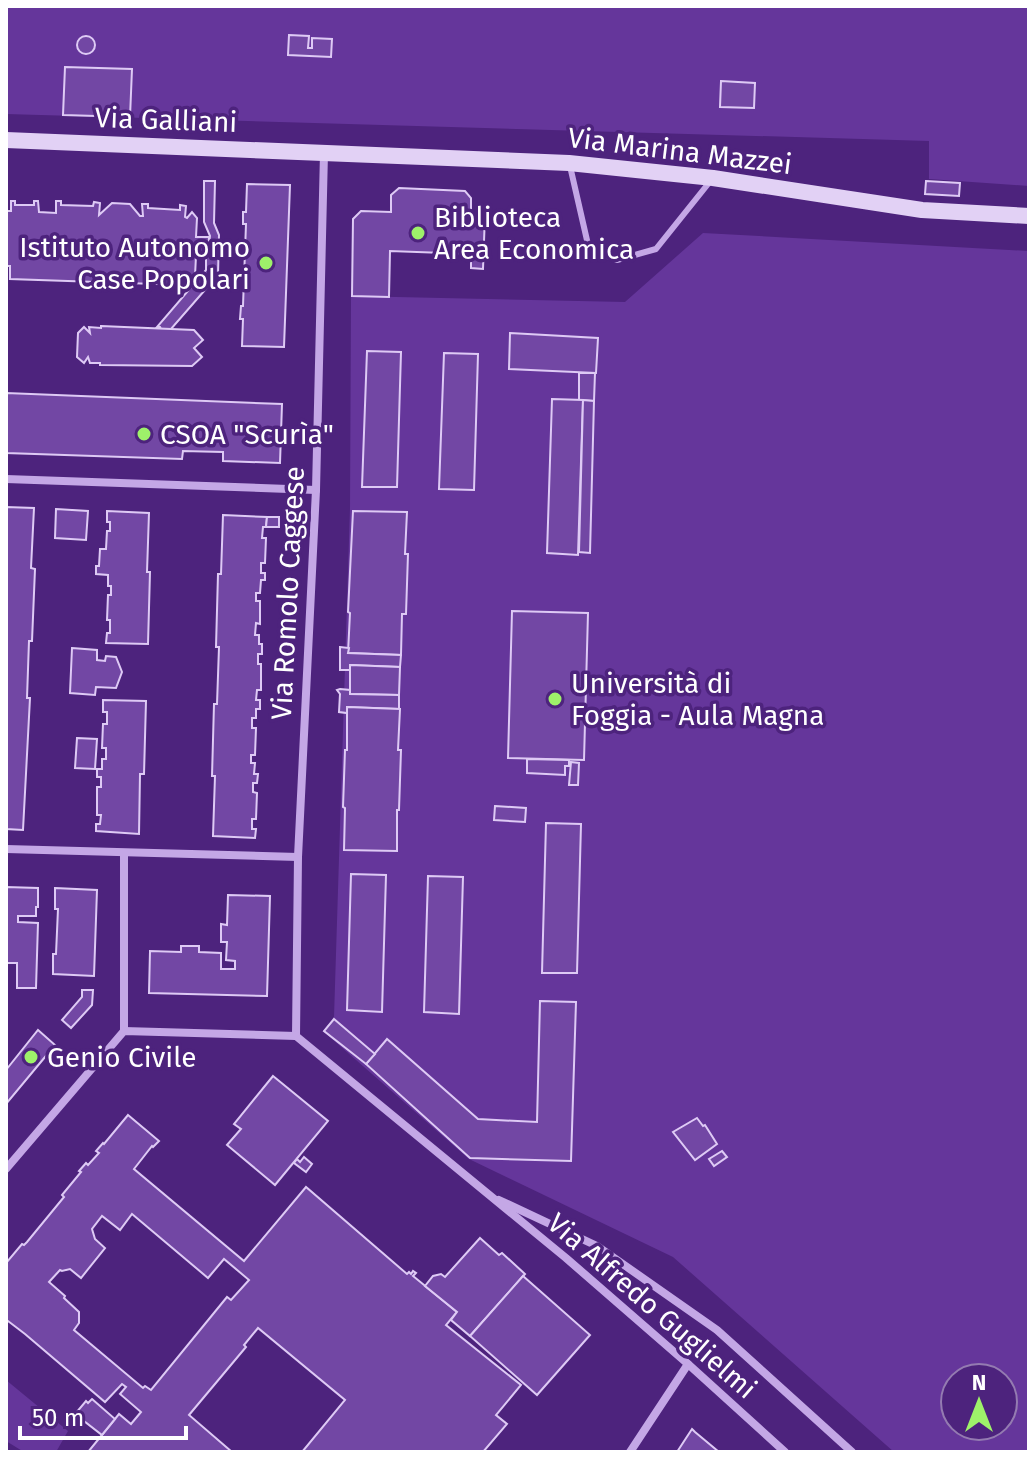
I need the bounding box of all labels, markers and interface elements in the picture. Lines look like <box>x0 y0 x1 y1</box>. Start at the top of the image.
street label: Via Galliani <box>94 101 238 139</box>
street label: Via Marina Mazzei <box>566 121 794 181</box>
place label: Biblioteca Area Economica <box>434 201 634 266</box>
marker: Biblioteca Area Economica <box>409 224 427 242</box>
place label: Istituto Autonomo Case Popolari <box>19 231 250 296</box>
marker: Istituto Autonomo Case Popolari <box>257 254 275 272</box>
place label: CSOA "Scurìa" <box>160 418 334 451</box>
marker: CSOA "Scurìa" <box>135 425 153 443</box>
street label: Via Romolo Caggese <box>265 465 311 721</box>
place label: Università di Foggia - Aula Magna <box>571 667 825 732</box>
marker: Università di Foggia - Aula Magna <box>546 690 564 708</box>
place label: Genio Civile <box>47 1041 197 1074</box>
marker: Genio Civile <box>22 1048 40 1066</box>
street label: Via Alfredo Guglielmi <box>541 1206 763 1406</box>
north arrow <box>939 1362 1019 1442</box>
text: N <box>972 1369 986 1396</box>
scale bar <box>20 1390 186 1440</box>
text: 50 m <box>32 1404 84 1432</box>

